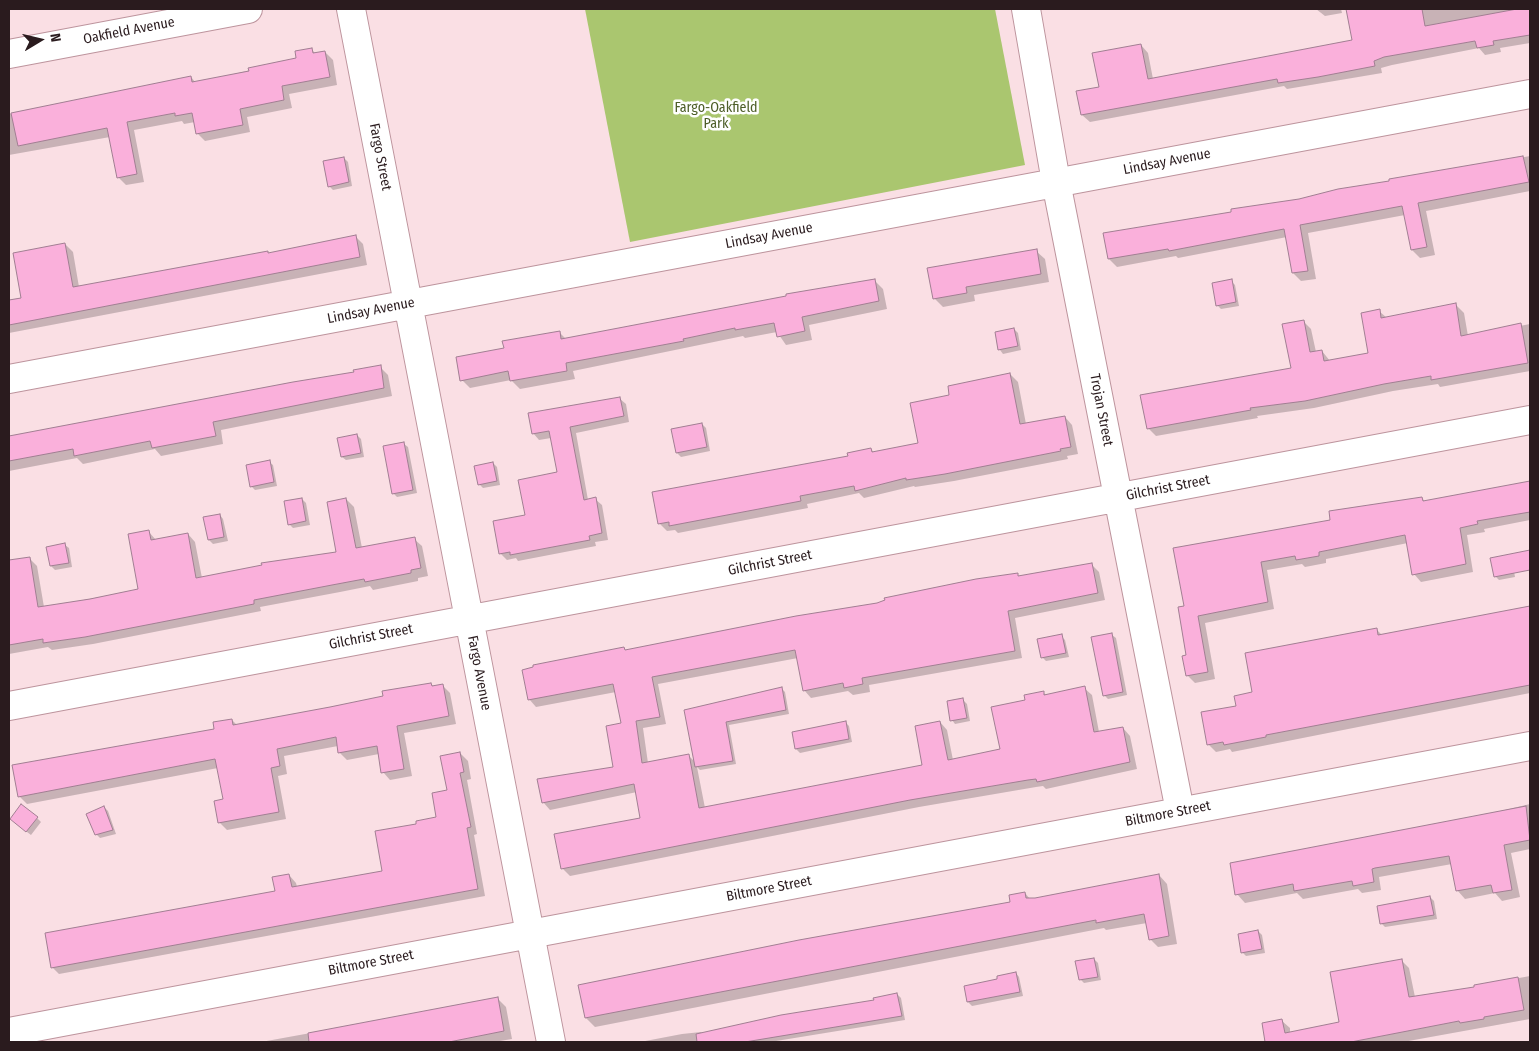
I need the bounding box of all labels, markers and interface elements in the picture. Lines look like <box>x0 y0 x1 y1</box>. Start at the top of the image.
street label: Oakfield Avenue <box>82 14 176 48</box>
north arrow <box>15 15 65 65</box>
text: N <box>46 32 64 43</box>
park label: Fargo-Oakfield Park <box>674 100 758 132</box>
street label: Fargo Street <box>365 122 395 192</box>
street label: Lindsay Avenue <box>1122 145 1212 179</box>
street label: Lindsay Avenue <box>724 219 814 253</box>
street label: Lindsay Avenue <box>326 294 416 328</box>
street label: Trojan Street <box>1086 372 1116 448</box>
street label: Gilchrist Street <box>1125 472 1211 504</box>
street label: Gilchrist Street <box>727 547 813 579</box>
street label: Gilchrist Street <box>328 621 414 653</box>
street label: Fargo Avenue <box>464 634 494 712</box>
street label: Biltmore Street <box>1124 797 1212 831</box>
street label: Biltmore Street <box>725 872 813 906</box>
street label: Biltmore Street <box>327 946 415 980</box>

